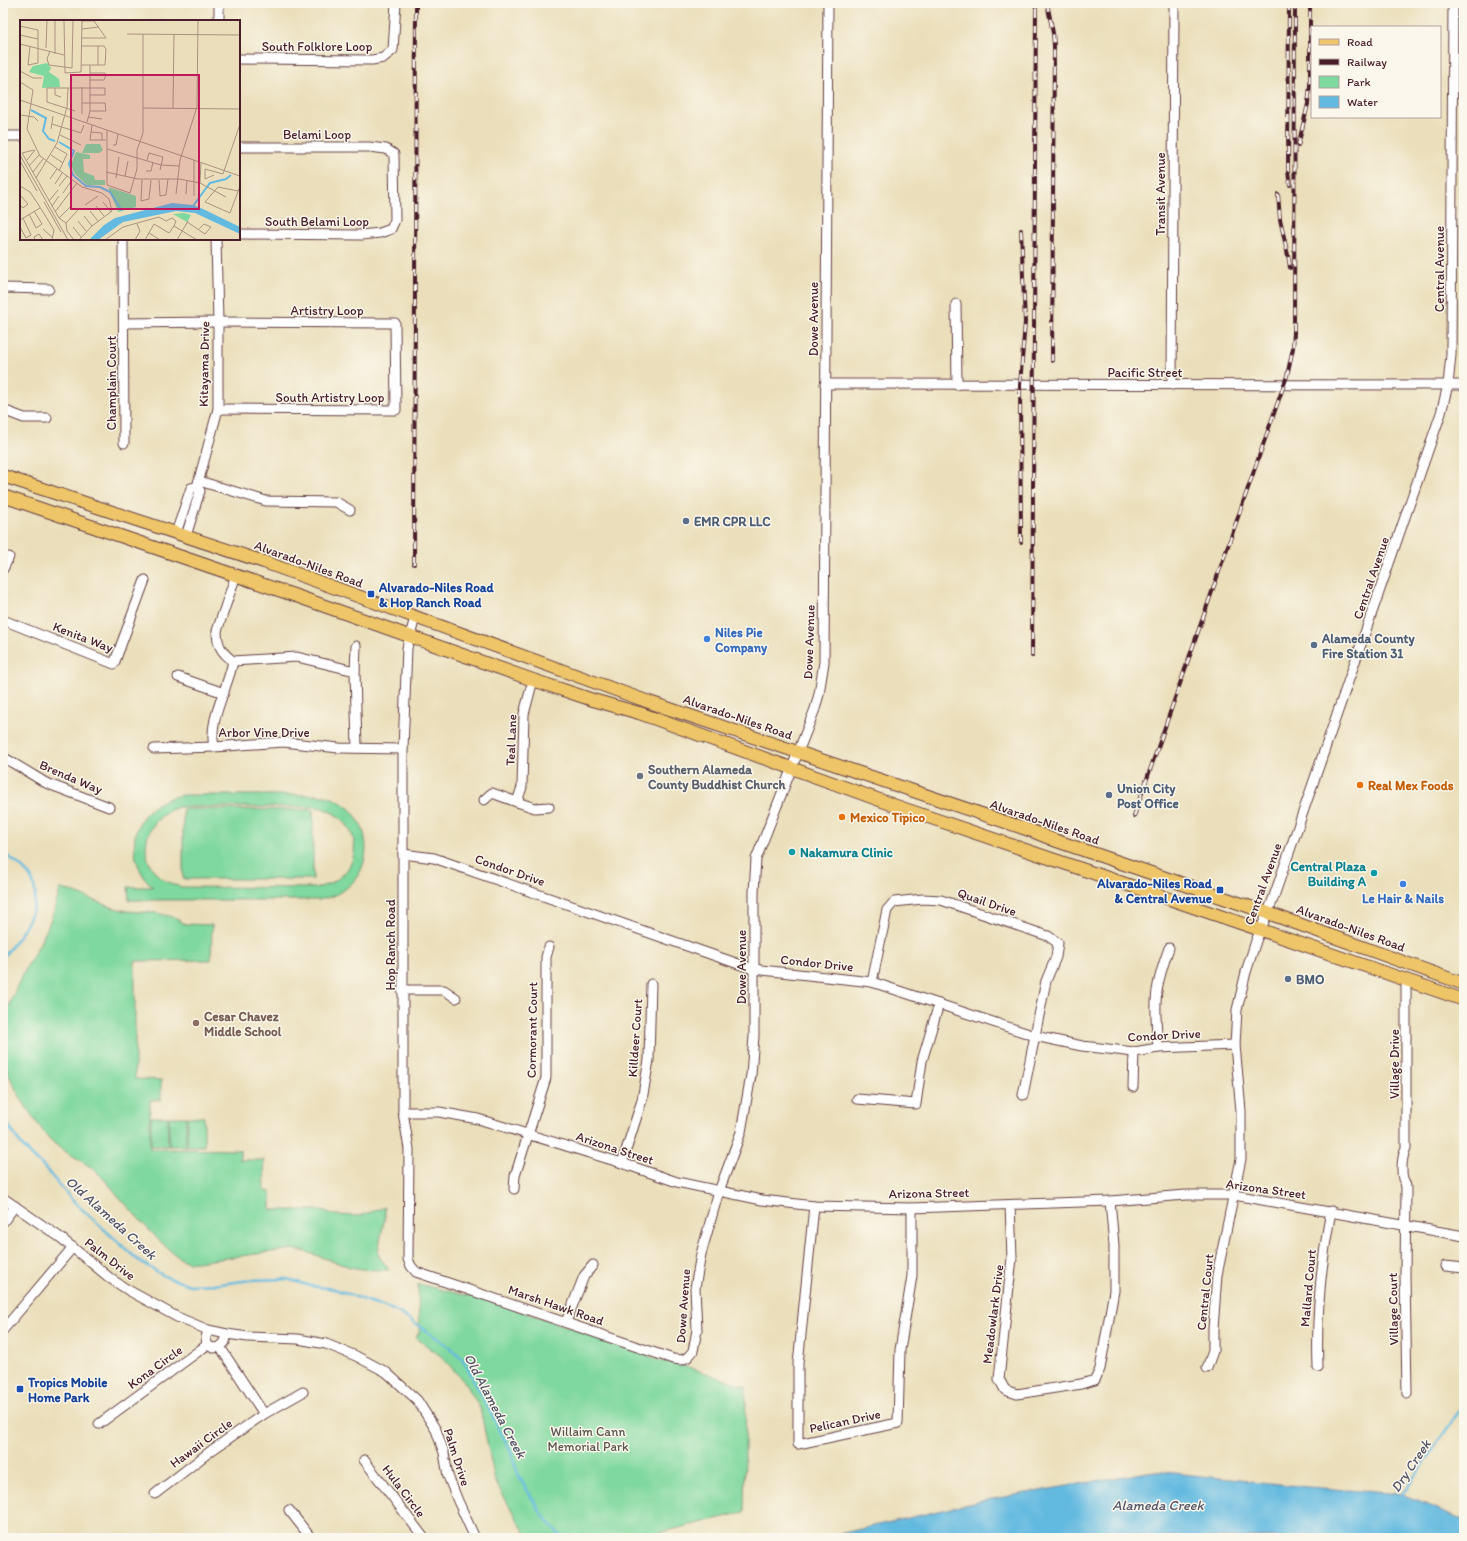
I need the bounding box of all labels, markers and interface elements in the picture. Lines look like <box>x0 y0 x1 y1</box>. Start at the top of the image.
inset map <box>20 20 240 240</box>
legend <box>1311 26 1441 118</box>
text: Road <box>1347 35 1373 49</box>
street label: South Folklore Loop <box>262 39 372 54</box>
text: Railway <box>1347 55 1387 69</box>
text: Park <box>1347 75 1371 89</box>
text: Water <box>1347 95 1378 109</box>
street label: Belami Loop <box>283 127 351 142</box>
street label: Transit Avenue <box>1153 152 1168 236</box>
street label: South Belami Loop <box>265 214 369 229</box>
street label: Central Avenue <box>1432 226 1447 312</box>
street label: Dowe Avenue <box>806 282 821 356</box>
street label: Artistry Loop <box>290 303 364 318</box>
street label: Kitayama Drive <box>196 321 212 407</box>
street label: Champlain Court <box>104 335 119 430</box>
street label: Pacific Street <box>1108 365 1183 380</box>
street label: South Artistry Loop <box>276 390 385 405</box>
place label: EMR CPR LLC <box>694 514 771 529</box>
marker: EMR CPR LLC <box>681 516 691 526</box>
street label: Central Avenue <box>1350 535 1392 621</box>
street label: Alvarado-Niles Road <box>253 537 365 591</box>
place label: Alvarado-Niles Road & Hop Ranch Road <box>378 580 495 611</box>
marker: Alvarado-Niles Road & Hop Ranch Road <box>366 589 376 599</box>
street label: Dowe Avenue <box>800 604 818 680</box>
street label: Kenita Way <box>51 619 115 655</box>
place label: Niles Pie Company <box>715 625 768 656</box>
place label: Alameda County Fire Station 31 <box>1321 631 1415 661</box>
marker: Niles Pie Company <box>702 634 712 644</box>
marker: Alameda County Fire Station 31 <box>1309 640 1319 650</box>
street label: Alvarado-Niles Road <box>681 691 795 743</box>
street label: Teal Lane <box>503 714 519 766</box>
street label: Arbor Vine Drive <box>218 725 310 740</box>
street label: Brenda Way <box>37 757 105 797</box>
place label: Southern Alameda County Buddhist Church <box>648 762 786 793</box>
marker: Southern Alameda County Buddhist Church <box>635 771 645 781</box>
place label: Real Mex Foods <box>1368 778 1454 793</box>
marker: Real Mex Foods <box>1355 780 1365 790</box>
place label: Union City Post Office <box>1117 781 1179 811</box>
marker: Union City Post Office <box>1104 790 1114 800</box>
street label: Alvarado-Niles Road <box>988 796 1102 848</box>
place label: Mexico Tipico <box>850 810 926 826</box>
marker: Mexico Tipico <box>837 812 847 822</box>
street label: Central Avenue <box>1241 841 1285 927</box>
place label: Nakamura Clinic <box>800 845 893 860</box>
marker: Nakamura Clinic <box>787 847 797 857</box>
street label: Condor Drive <box>473 851 547 889</box>
place label: Central Plaza Building A <box>1290 859 1367 890</box>
marker: Central Plaza Building A <box>1369 868 1379 878</box>
place label: Alvarado-Niles Road & Central Avenue <box>1096 876 1213 906</box>
marker: Le Hair & Nails <box>1398 879 1408 889</box>
street label: Quail Drive <box>955 885 1019 919</box>
marker: Alvarado-Niles Road & Central Avenue <box>1215 885 1225 895</box>
place label: Le Hair & Nails <box>1362 891 1444 906</box>
street label: Hop Ranch Road <box>383 899 398 991</box>
street label: Alvarado-Niles Road <box>1295 901 1407 955</box>
street label: Dowe Avenue <box>734 930 749 1004</box>
street label: Condor Drive <box>780 952 854 974</box>
place label: BMO <box>1296 972 1325 987</box>
marker: BMO <box>1283 974 1293 984</box>
street label: Cormorant Court <box>524 982 540 1078</box>
street label: Killdeer Court <box>625 998 645 1078</box>
place label: Cesar Chavez Middle School <box>204 1009 282 1039</box>
marker: Cesar Chavez Middle School <box>191 1018 201 1028</box>
street label: Condor Drive <box>1127 1026 1201 1044</box>
street label: Village Drive <box>1387 1029 1402 1099</box>
street label: Arizona Street <box>574 1128 656 1168</box>
water label: Old Alameda Creek <box>62 1173 161 1264</box>
street label: Arizona Street <box>1225 1176 1307 1202</box>
street label: Arizona Street <box>889 1185 970 1201</box>
street label: Palm Drive <box>82 1235 138 1283</box>
street label: Mallard Court <box>1297 1248 1319 1327</box>
street label: Central Court <box>1194 1253 1216 1331</box>
street label: Meadowlark Drive <box>979 1263 1007 1365</box>
street label: Dowe Avenue <box>673 1268 693 1344</box>
street label: Village Court <box>1385 1272 1401 1346</box>
street label: Marsh Hawk Road <box>506 1282 606 1328</box>
street label: Kona Circle <box>125 1342 185 1392</box>
water label: Old Alameda Creek <box>460 1351 530 1462</box>
place label: Tropics Mobile Home Park <box>27 1375 107 1405</box>
marker: Tropics Mobile Home Park <box>15 1384 25 1394</box>
street label: Pelican Drive <box>808 1406 882 1436</box>
street label: Hawaii Circle <box>167 1415 235 1471</box>
park label: Willaim Cann Memorial Park <box>547 1424 629 1454</box>
street label: Palm Drive <box>441 1426 473 1488</box>
water label: Dry Creek <box>1387 1436 1435 1495</box>
street label: Hula Circle <box>379 1462 429 1520</box>
water label: Alameda Creek <box>1112 1497 1204 1514</box>

